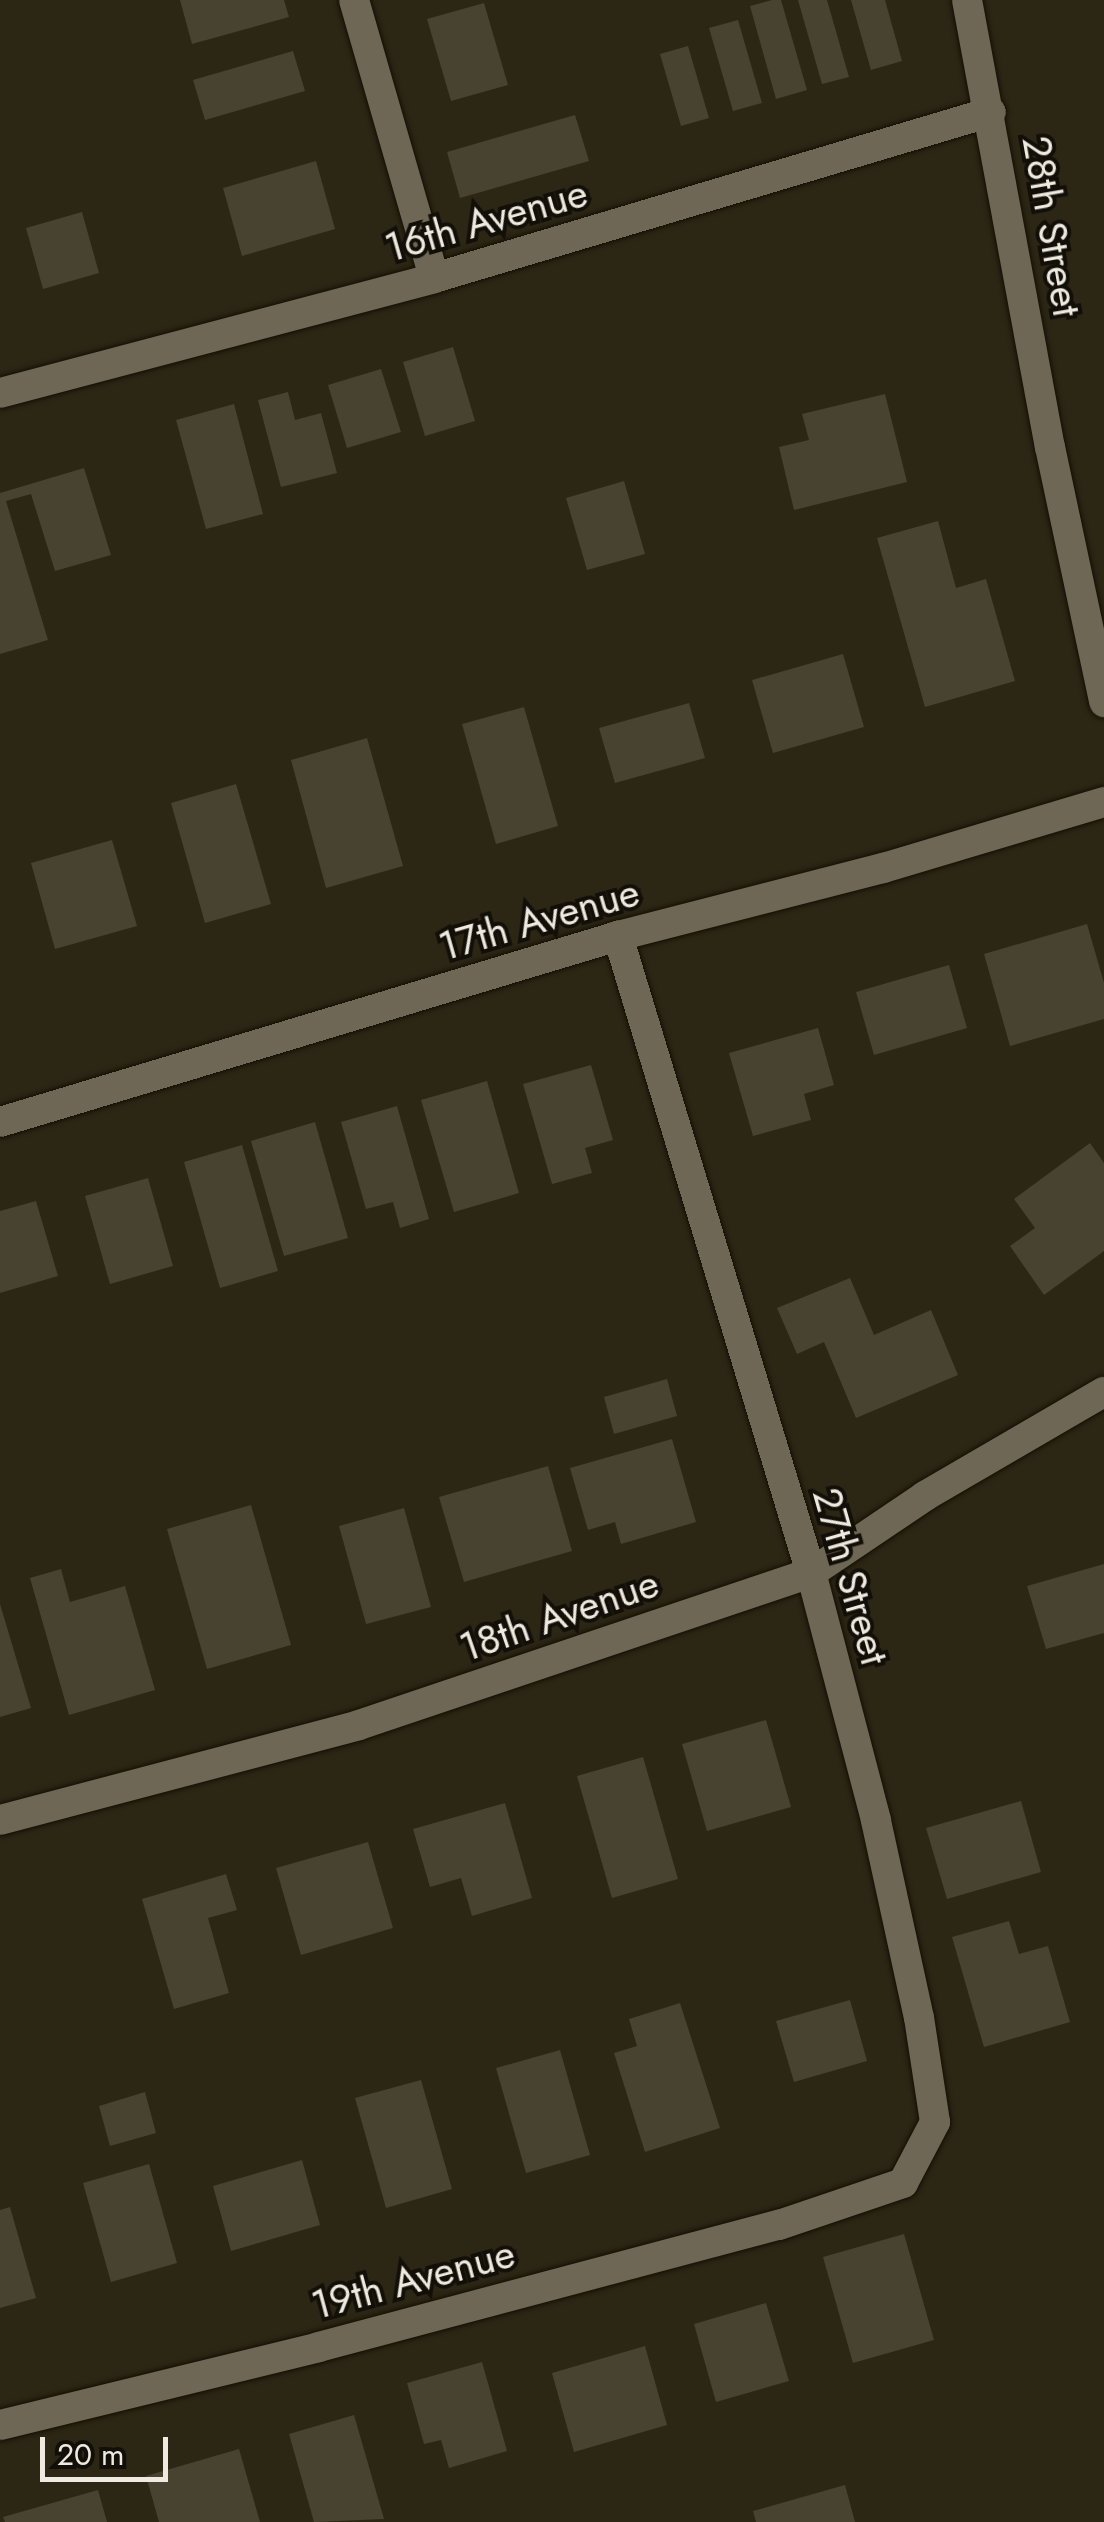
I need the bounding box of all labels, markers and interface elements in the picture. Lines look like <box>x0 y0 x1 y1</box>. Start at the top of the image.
street label: 28th Street <box>1013 132 1091 320</box>
street label: 16th Avenue <box>379 168 593 272</box>
street label: 17th Avenue <box>433 868 645 970</box>
street label: 27th Street <box>803 1482 899 1670</box>
street label: 18th Avenue <box>453 1559 665 1671</box>
street label: 19th Avenue <box>306 2229 520 2329</box>
scale bar <box>45 2417 172 2479</box>
text: 20 m <box>57 2433 124 2476</box>

